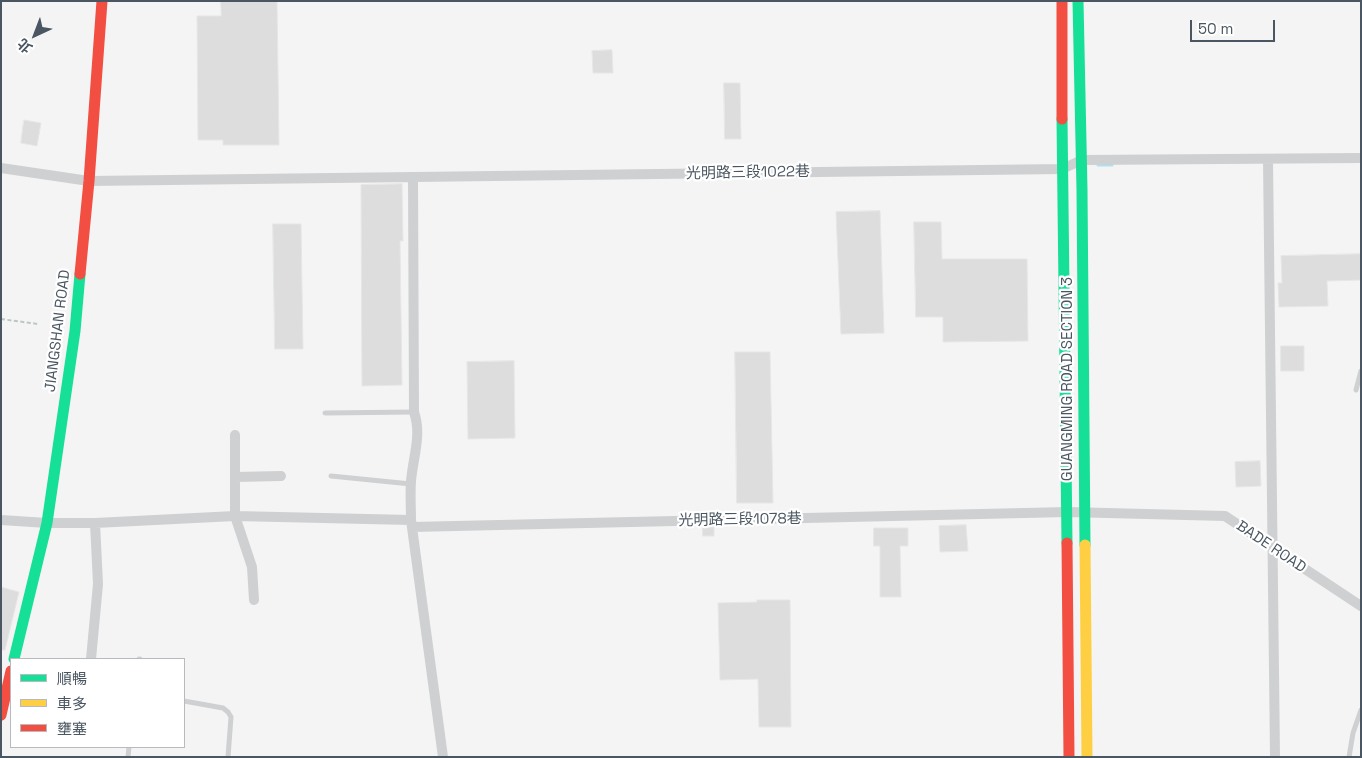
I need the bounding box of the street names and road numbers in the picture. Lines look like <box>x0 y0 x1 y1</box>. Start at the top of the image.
street label: 光明路三段1022巷 <box>686 163 810 183</box>
street label: JIANGSHAN ROAD <box>42 269 74 393</box>
street label: GUANGMING ROAD SECTION 3 <box>1059 277 1077 481</box>
street label: 光明路三段1078巷 <box>678 510 802 530</box>
street label: BADE ROAD <box>1233 517 1309 577</box>

